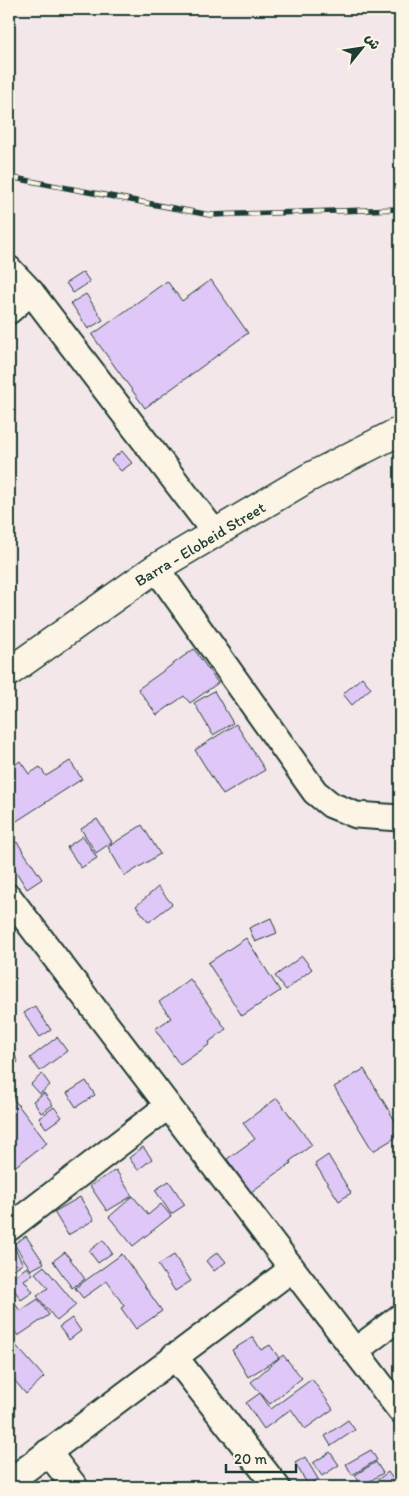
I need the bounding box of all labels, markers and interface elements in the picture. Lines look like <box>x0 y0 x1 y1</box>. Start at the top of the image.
north arrow <box>336 22 386 72</box>
text: ش <box>362 31 384 53</box>
street label: Barra - Elobeid Street <box>131 497 269 590</box>
scale bar <box>226 1441 296 1473</box>
text: 20 m <box>234 1450 268 1468</box>

